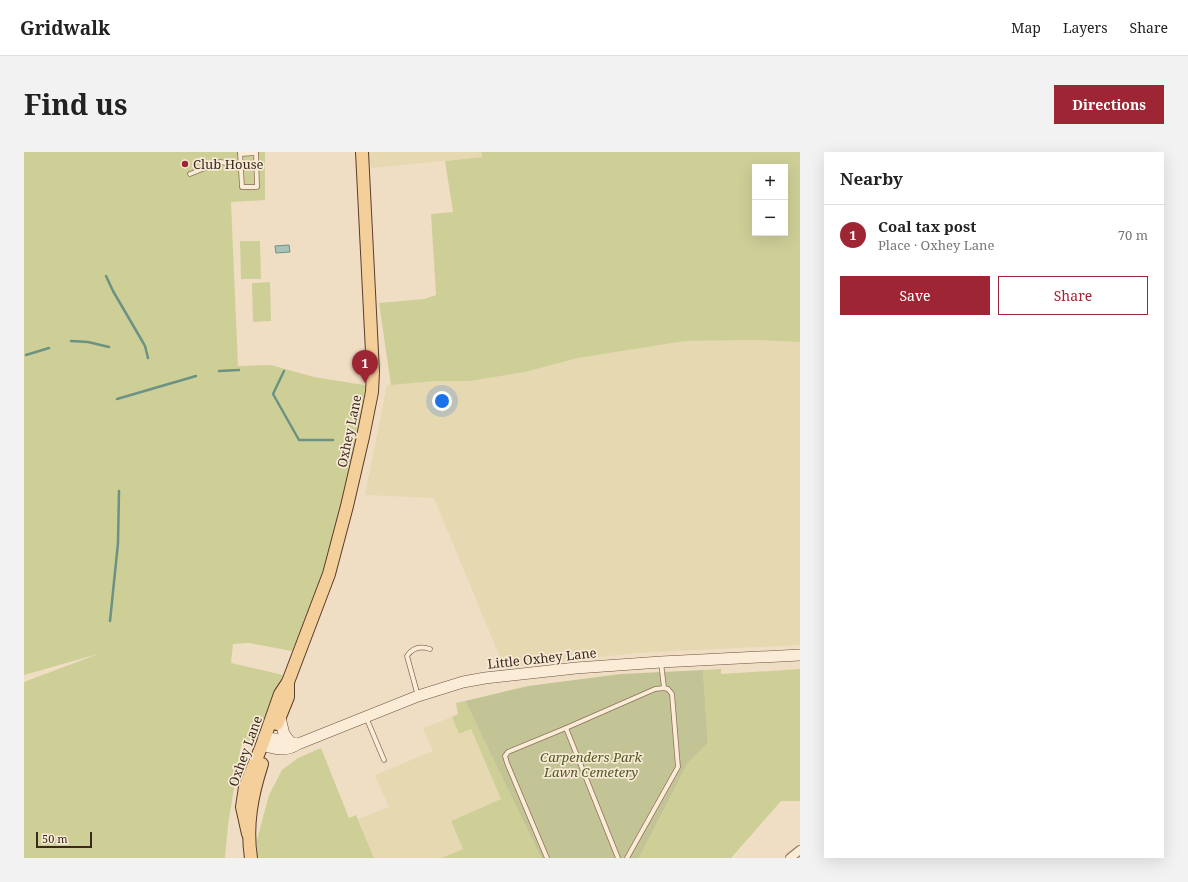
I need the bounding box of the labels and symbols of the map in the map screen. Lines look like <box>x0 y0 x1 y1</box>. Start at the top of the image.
place label: Club House <box>193 155 264 173</box>
marker: Club House <box>180 159 190 169</box>
pin: 1 <box>352 350 378 383</box>
your location <box>432 391 452 411</box>
street label: Oxhey Lane <box>333 393 365 469</box>
street label: Little Oxhey Lane <box>487 643 597 673</box>
street label: Oxhey Lane <box>224 713 266 789</box>
park label: Carpenders Park Lawn Cemetery <box>540 748 643 781</box>
scale bar <box>36 830 92 849</box>

